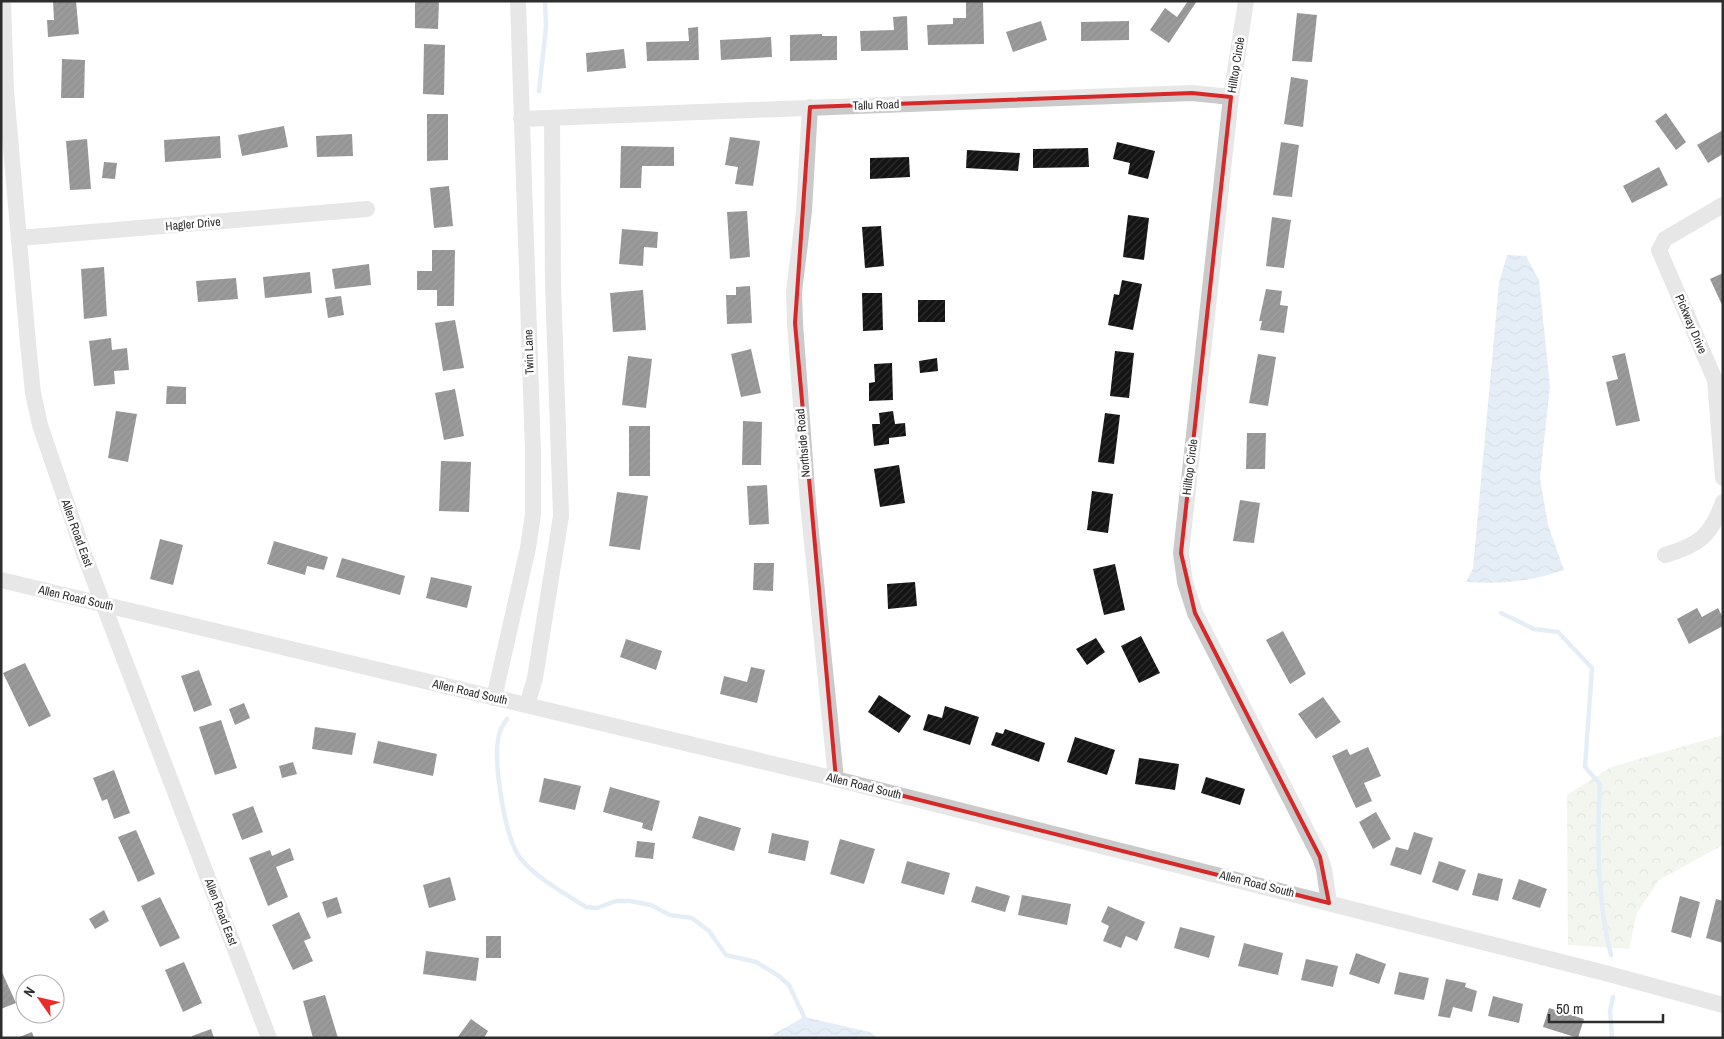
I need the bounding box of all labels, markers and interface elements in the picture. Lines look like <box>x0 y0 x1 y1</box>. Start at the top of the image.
street label: Hilltop Circle <box>1224 36 1248 94</box>
street label: Tallu Road <box>852 96 900 114</box>
street label: Hagler Drive <box>165 214 221 234</box>
street label: Pickway Drive <box>1671 292 1711 356</box>
street label: Twin Lane <box>520 329 538 375</box>
street label: Northside Road <box>792 408 814 478</box>
street label: Hilltop Circle <box>1179 438 1201 496</box>
street label: Allen Road East <box>57 496 97 569</box>
street label: Allen Road South <box>36 581 115 614</box>
street label: Allen Road South <box>430 675 509 708</box>
street label: Allen Road South <box>824 769 903 803</box>
street label: Allen Road South <box>1217 867 1296 901</box>
street label: Allen Road East <box>201 875 241 948</box>
north arrow <box>15 974 65 1024</box>
text: N <box>19 983 39 1000</box>
scale bar <box>1549 992 1663 1024</box>
text: 50 m <box>1556 998 1583 1019</box>

